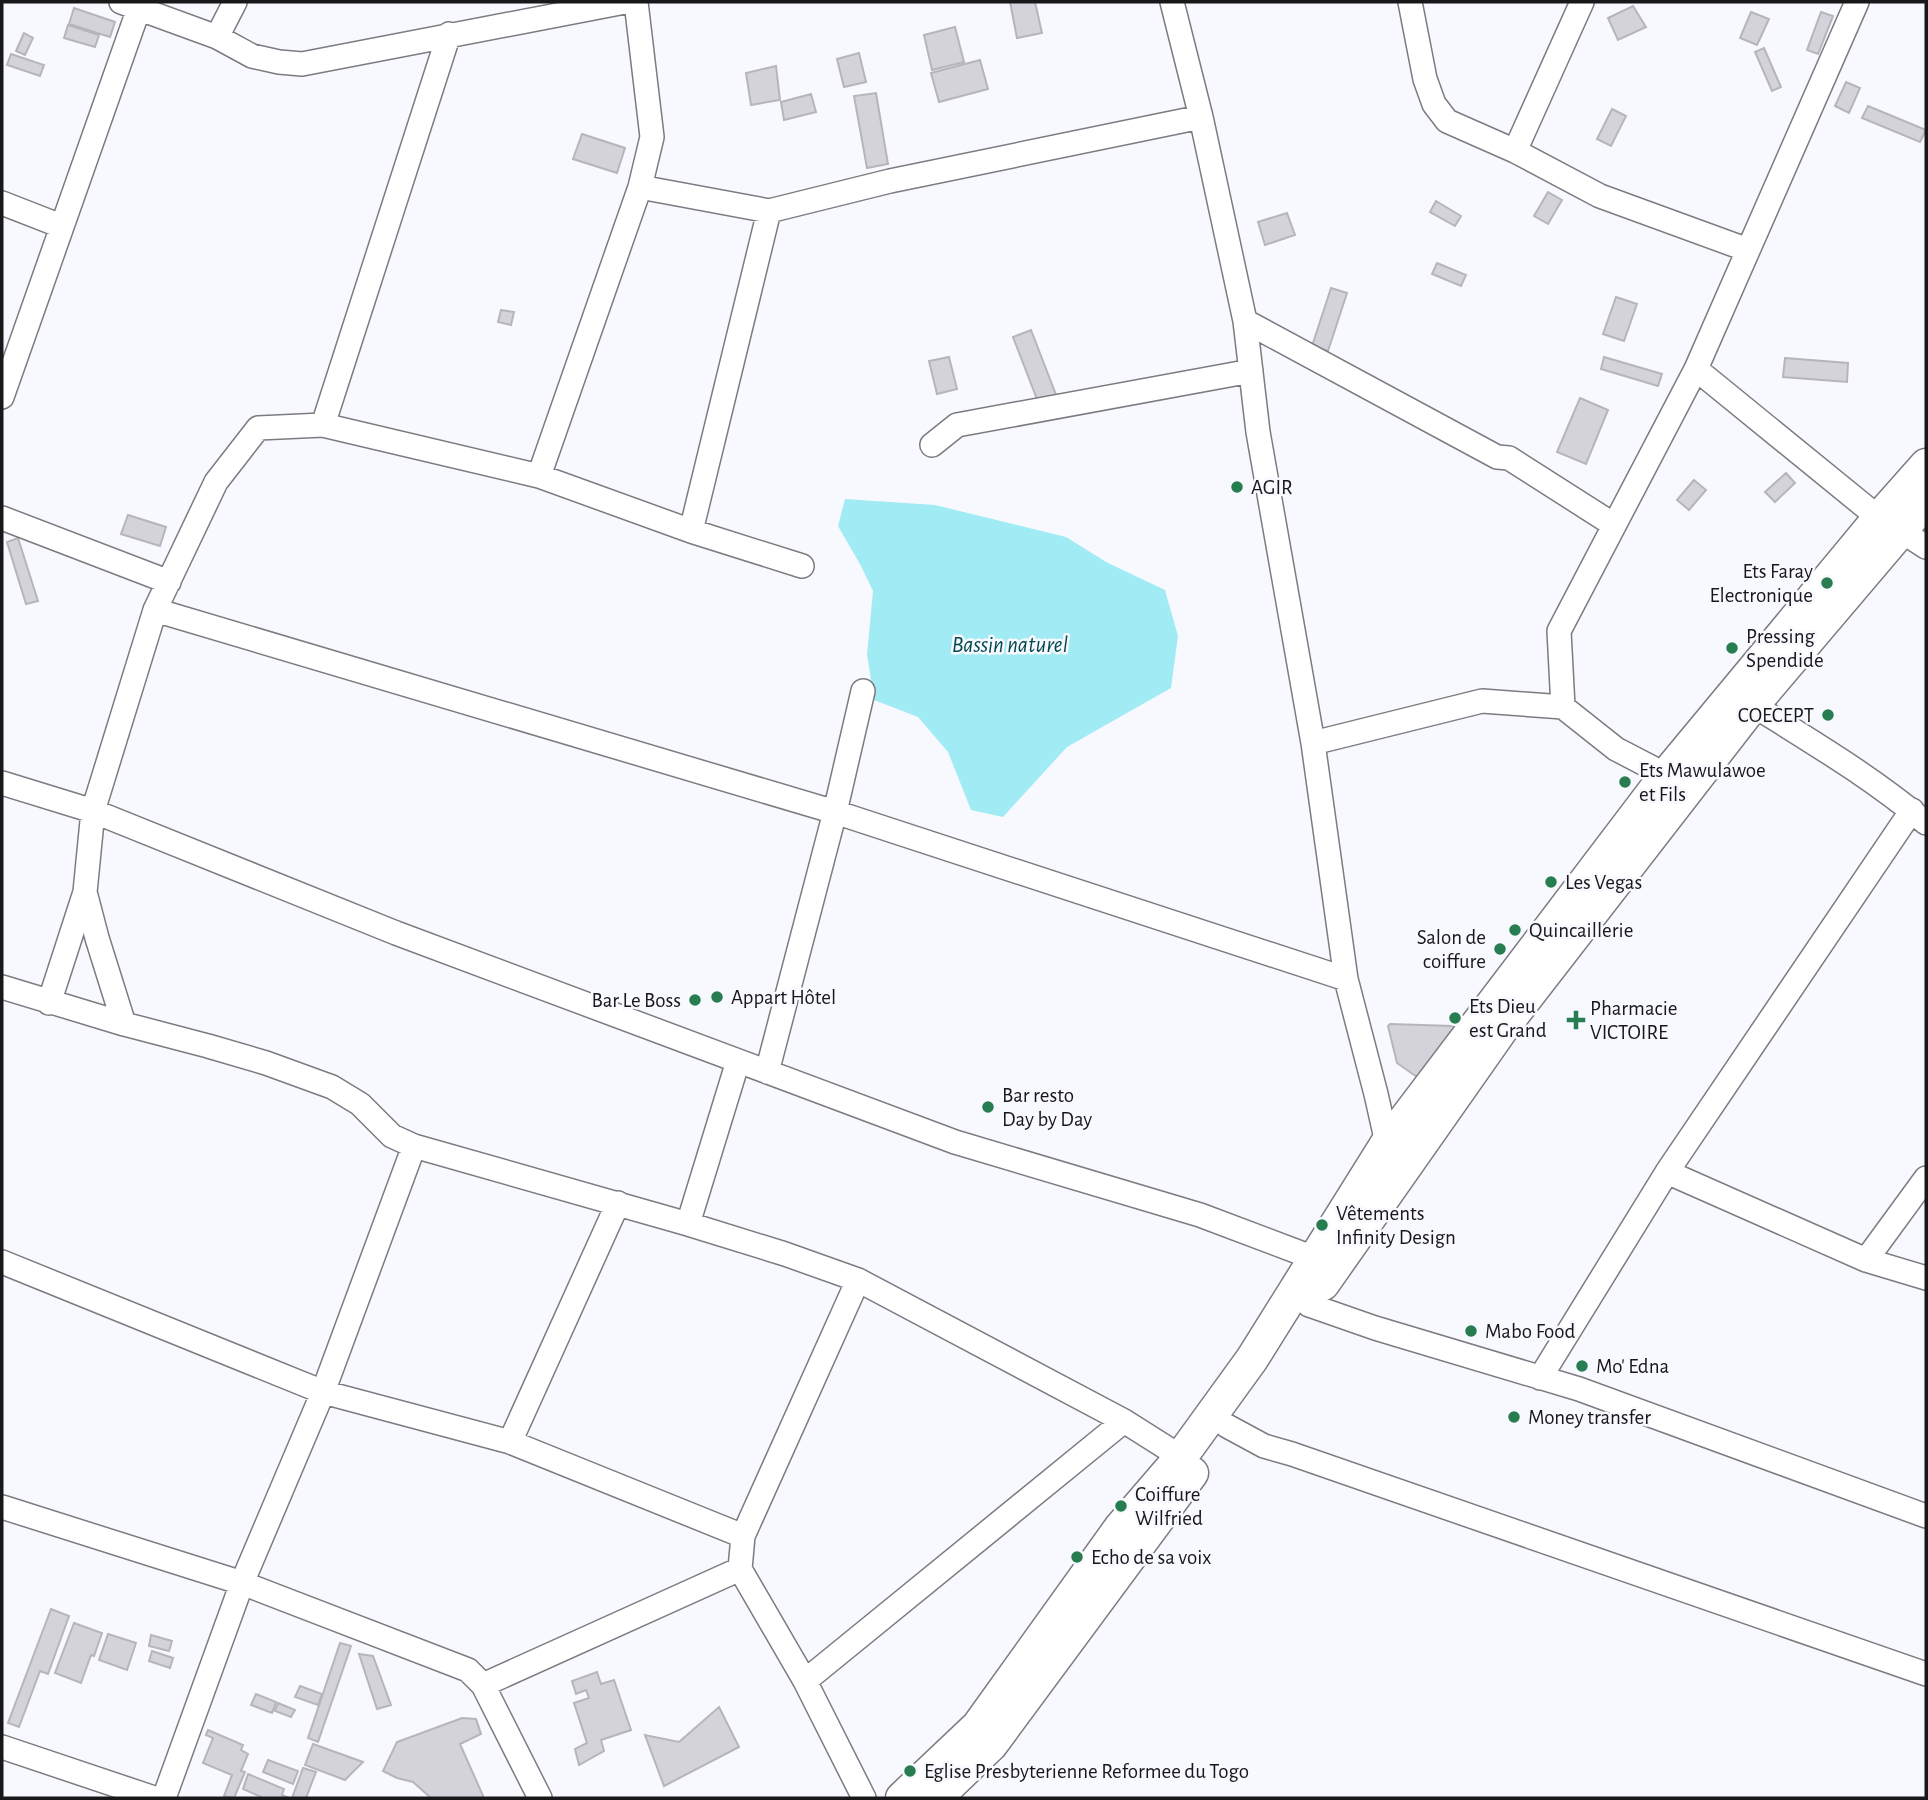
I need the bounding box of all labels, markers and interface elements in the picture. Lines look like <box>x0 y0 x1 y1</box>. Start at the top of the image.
place label: AGIR <box>1251 477 1293 498</box>
marker: AGIR <box>1229 479 1245 495</box>
place label: Ets Faray Electronique <box>1709 561 1813 606</box>
marker: Ets Faray Electronique <box>1819 575 1835 591</box>
place label: Pressing Spendide <box>1746 626 1824 671</box>
water label: Bassin naturel <box>952 634 1069 657</box>
marker: Pressing Spendide <box>1724 640 1740 656</box>
place label: COECEPT <box>1738 705 1814 726</box>
marker: COECEPT <box>1820 707 1836 723</box>
place label: Ets Mawulawoe et Fils <box>1639 760 1766 805</box>
marker: Ets Mawulawoe et Fils <box>1617 774 1633 790</box>
place label: Les Vegas <box>1565 872 1642 893</box>
marker: Les Vegas <box>1543 874 1559 890</box>
place label: Quincaillerie <box>1529 920 1633 941</box>
marker: Quincaillerie <box>1507 922 1523 938</box>
place label: Salon de coiffure <box>1417 927 1486 972</box>
marker: Salon de coiffure <box>1492 941 1508 957</box>
place label: Appart Hôtel <box>731 987 836 1008</box>
marker: Appart Hôtel <box>709 989 725 1005</box>
place label: Bar Le Boss <box>591 990 681 1011</box>
marker: Bar Le Boss <box>687 992 703 1008</box>
place label: Ets Dieu est Grand <box>1469 996 1547 1041</box>
place label: Pharmacie VICTOIRE <box>1590 998 1677 1043</box>
marker: Ets Dieu est Grand <box>1447 1010 1463 1026</box>
marker: Pharmacie VICTOIRE <box>1568 1012 1584 1028</box>
place label: Bar resto Day by Day <box>1002 1085 1092 1130</box>
marker: Bar resto Day by Day <box>980 1099 996 1115</box>
place label: Vêtements Infinity Design <box>1336 1203 1456 1248</box>
marker: Vêtements Infinity Design <box>1314 1217 1330 1233</box>
place label: Mabo Food <box>1485 1321 1576 1342</box>
marker: Mabo Food <box>1463 1323 1479 1339</box>
place label: Mo' Edna <box>1596 1356 1670 1377</box>
marker: Mo' Edna <box>1574 1358 1590 1374</box>
place label: Money transfer <box>1528 1407 1651 1428</box>
marker: Money transfer <box>1506 1409 1522 1425</box>
place label: Coiffure Wilfried <box>1135 1484 1203 1529</box>
marker: Coiffure Wilfried <box>1113 1498 1129 1514</box>
place label: Echo de sa voix <box>1091 1547 1211 1568</box>
marker: Echo de sa voix <box>1069 1549 1085 1565</box>
place label: Eglise Presbyterienne Reformee du Togo <box>924 1761 1249 1782</box>
marker: Eglise Presbyterienne Reformee du Togo <box>902 1763 918 1779</box>

